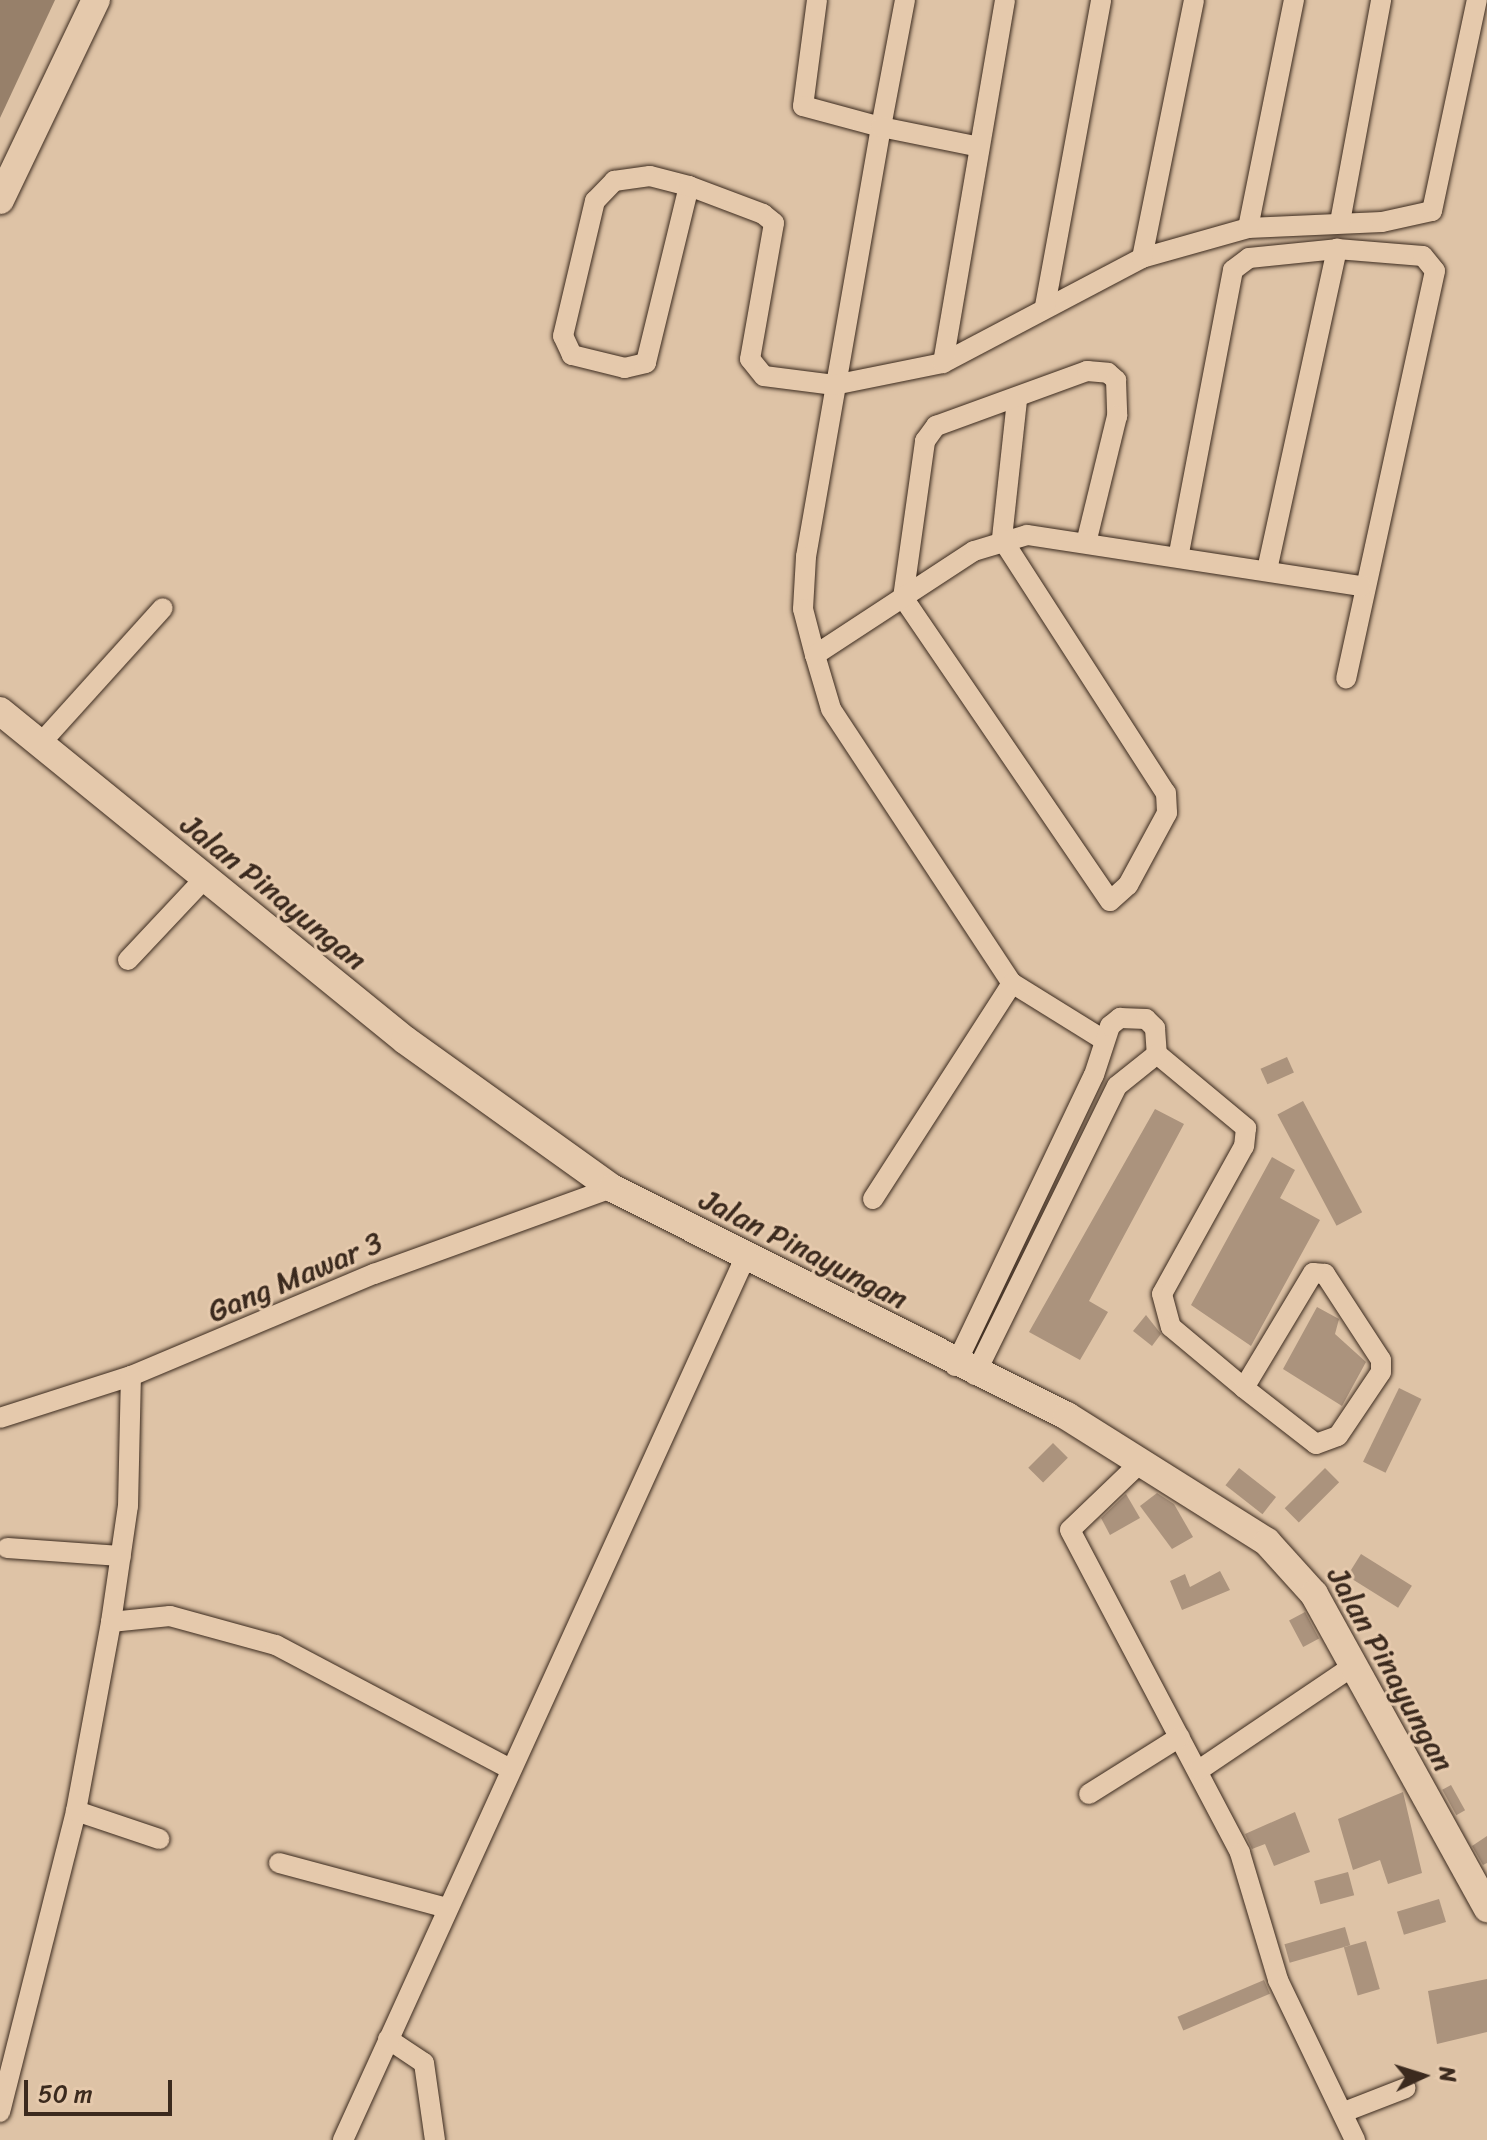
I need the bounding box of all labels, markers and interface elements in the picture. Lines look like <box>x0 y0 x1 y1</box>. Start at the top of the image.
street label: Jalan Pinayungan <box>174 806 374 978</box>
street label: Jalan Pinayungan <box>694 1181 914 1317</box>
street label: Gang Mawar 3 <box>203 1224 387 1330</box>
street label: Jalan Pinayungan <box>1320 1560 1462 1778</box>
north arrow <box>1383 2036 1463 2116</box>
scale bar <box>28 2064 176 2114</box>
text: N <box>1427 2065 1467 2083</box>
text: 50 m <box>38 2073 93 2115</box>

